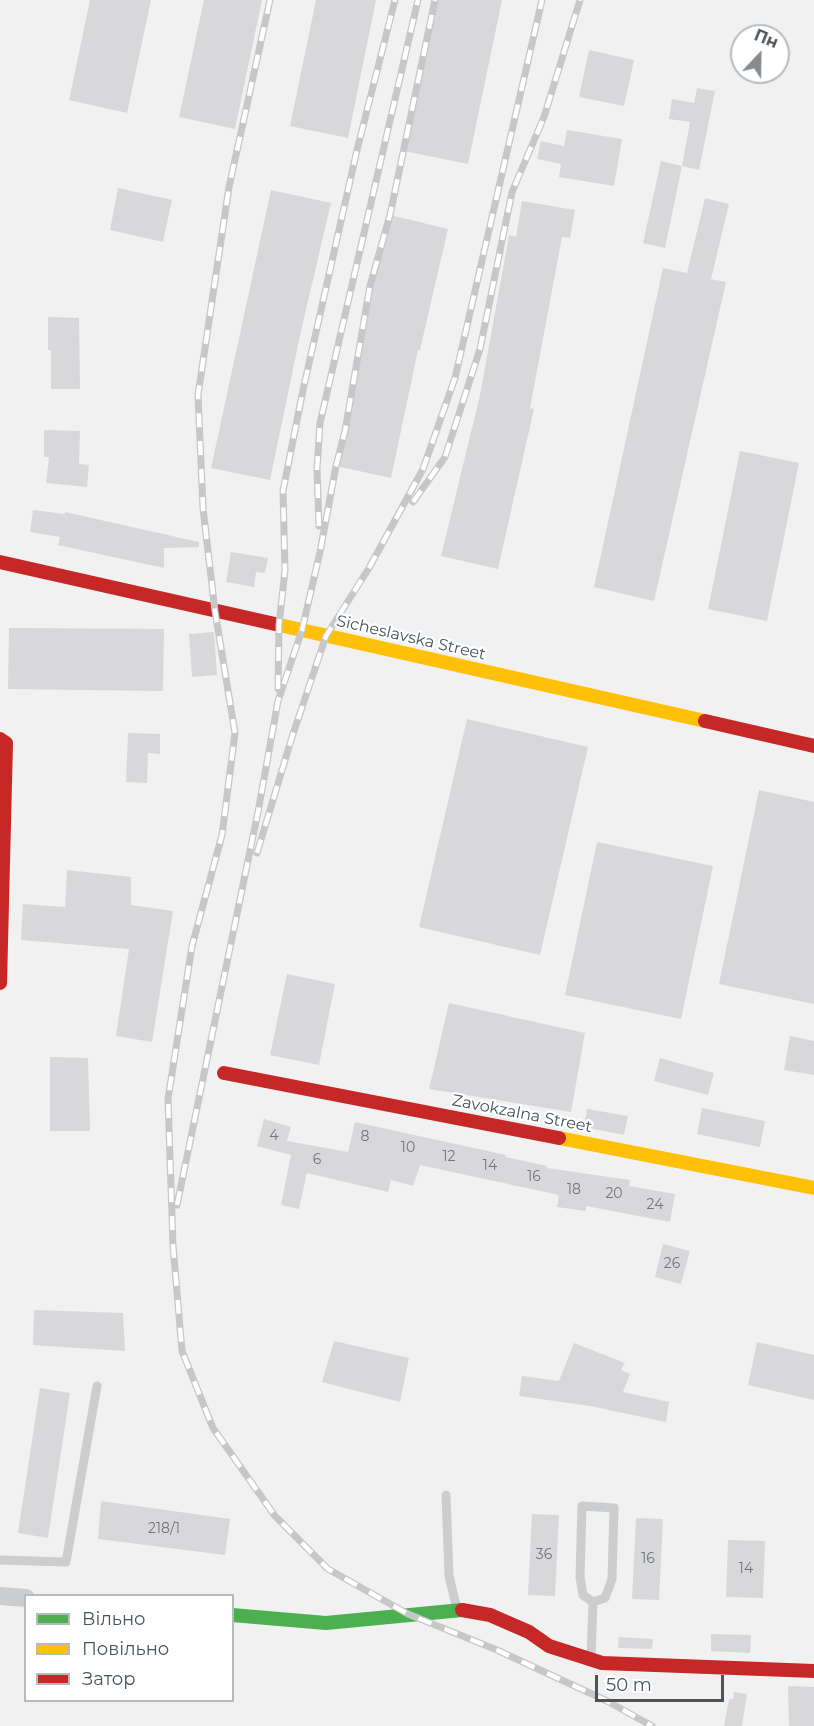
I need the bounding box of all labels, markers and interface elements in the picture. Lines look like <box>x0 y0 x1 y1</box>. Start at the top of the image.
north arrow <box>730 24 790 84</box>
text: Пн <box>751 25 781 52</box>
street label: Sicheslavska Street <box>334 611 488 665</box>
street label: Zavokzalna Street <box>450 1091 594 1137</box>
house number: 4 <box>269 1128 279 1144</box>
house number: 8 <box>361 1129 369 1145</box>
house number: 10 <box>401 1140 415 1156</box>
house number: 12 <box>442 1149 456 1165</box>
house number: 6 <box>313 1152 321 1168</box>
house number: 14 <box>483 1158 497 1174</box>
house number: 16 <box>527 1169 541 1185</box>
house number: 18 <box>567 1182 581 1198</box>
house number: 20 <box>605 1186 623 1202</box>
house number: 24 <box>647 1197 663 1213</box>
house number: 26 <box>664 1256 680 1272</box>
house number: 218/1 <box>148 1521 180 1537</box>
house number: 36 <box>536 1547 552 1563</box>
house number: 16 <box>641 1551 655 1567</box>
house number: 14 <box>739 1561 753 1577</box>
legend <box>24 1594 234 1702</box>
text: Вільно <box>82 1608 146 1630</box>
text: Повільно <box>82 1638 169 1660</box>
scale bar <box>598 1663 727 1701</box>
text: Затор <box>82 1668 136 1690</box>
text: 50 m <box>606 1674 652 1696</box>

